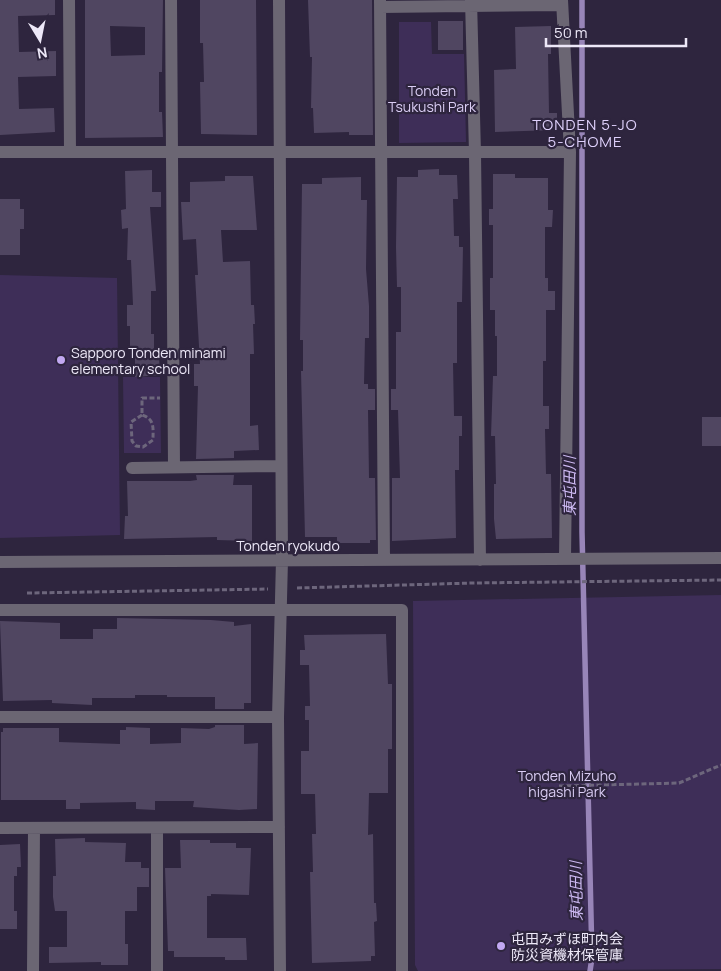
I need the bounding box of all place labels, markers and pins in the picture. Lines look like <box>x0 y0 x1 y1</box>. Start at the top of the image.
place label: Sapporo Tonden minami elementary school <box>71 343 226 378</box>
marker: Sapporo Tonden minami elementary school <box>55 354 67 366</box>
place label: 屯田みずほ町内会 防災資機材保管庫 <box>511 929 623 964</box>
marker: 屯田みずほ町内会 防災資機材保管庫 <box>495 940 507 952</box>

